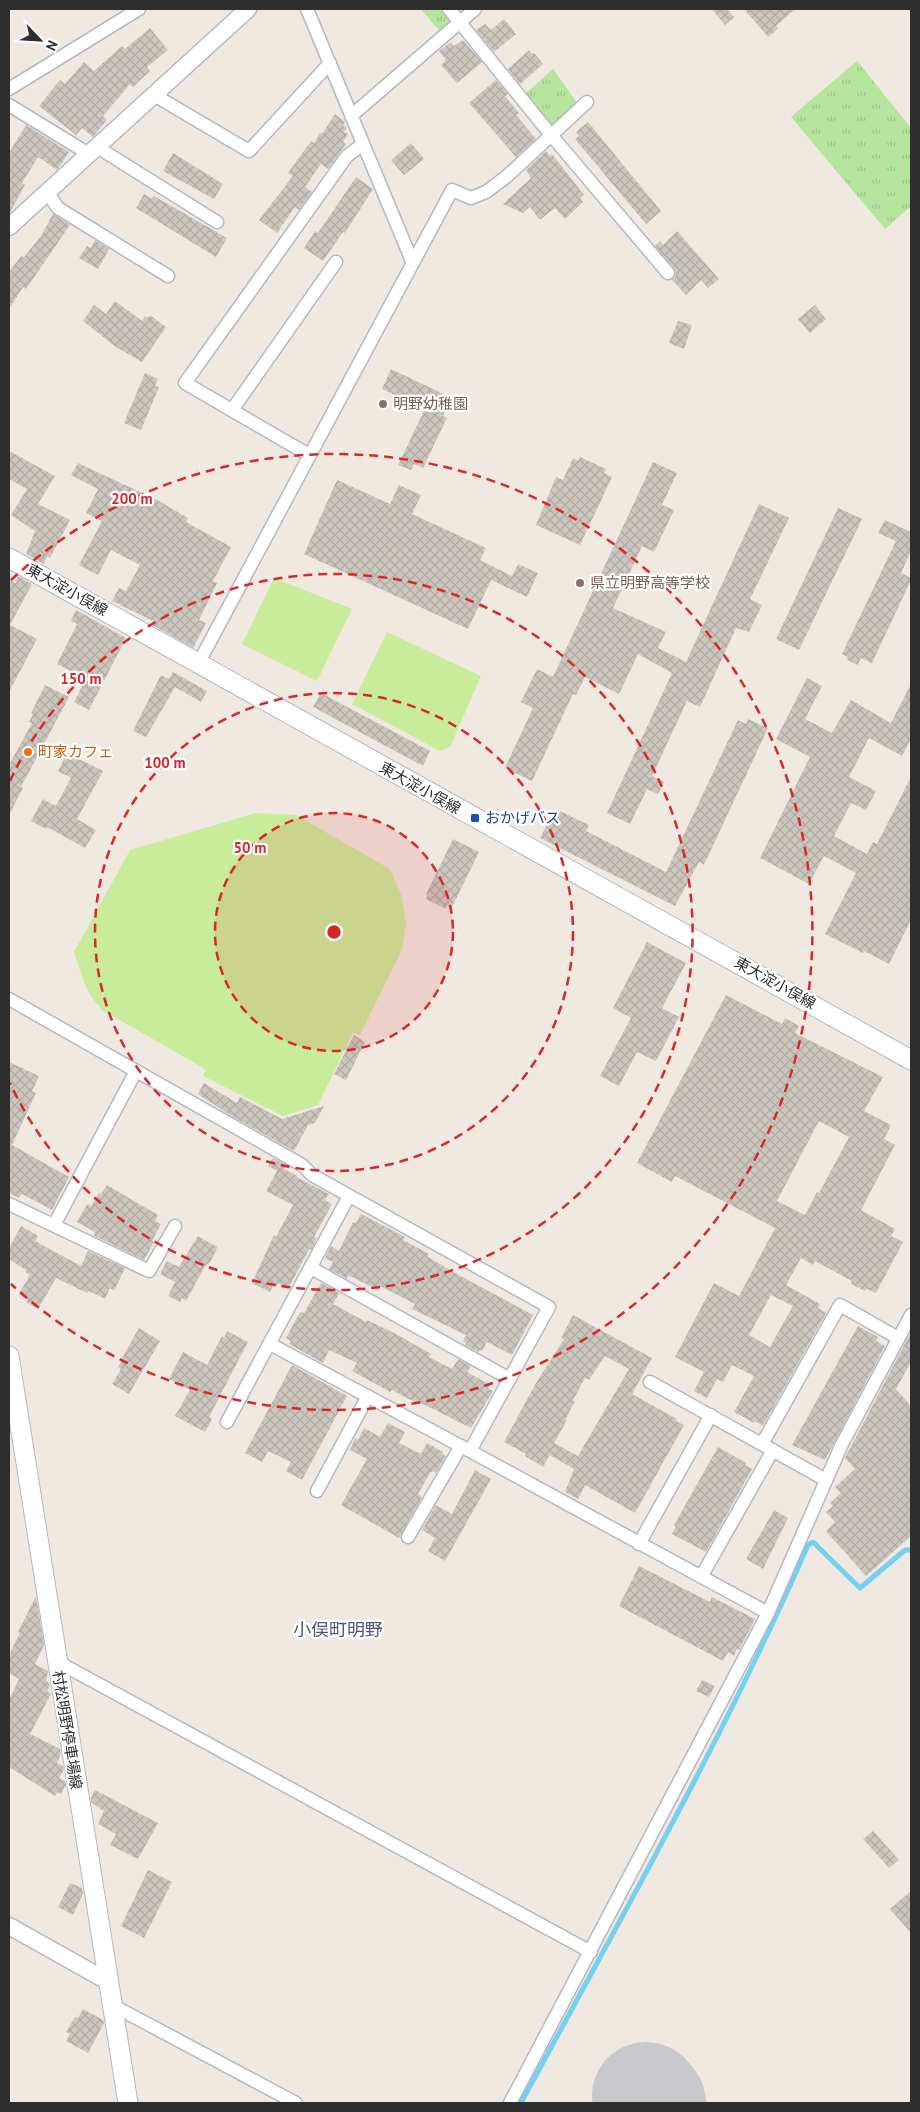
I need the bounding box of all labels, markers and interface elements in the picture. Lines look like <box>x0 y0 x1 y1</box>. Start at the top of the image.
north arrow <box>15 15 65 65</box>
text: N <box>42 38 62 53</box>
place label: 明野幼稚園 <box>393 394 468 413</box>
marker: 明野幼稚園 <box>377 398 389 410</box>
text: 200 m <box>111 489 153 508</box>
street label: 東大淀小俣線 <box>23 559 111 620</box>
place label: 県立明野高等学校 <box>590 573 710 592</box>
marker: 県立明野高等学校 <box>574 577 586 589</box>
text: 150 m <box>60 669 102 688</box>
place label: 町家カフェ <box>38 742 113 761</box>
marker: 町家カフェ <box>22 746 34 758</box>
text: 100 m <box>144 753 186 772</box>
street label: 東大淀小俣線 <box>376 757 464 818</box>
place label: おかげバス <box>485 808 560 827</box>
marker: おかげバス <box>469 812 481 824</box>
text: 50 m <box>234 838 266 857</box>
centre of rings <box>325 923 343 941</box>
street label: 東大淀小俣線 <box>731 952 819 1013</box>
district label: 小俣町明野 <box>293 1618 383 1641</box>
street label: 村松明野停車場線 <box>49 1669 86 1791</box>

